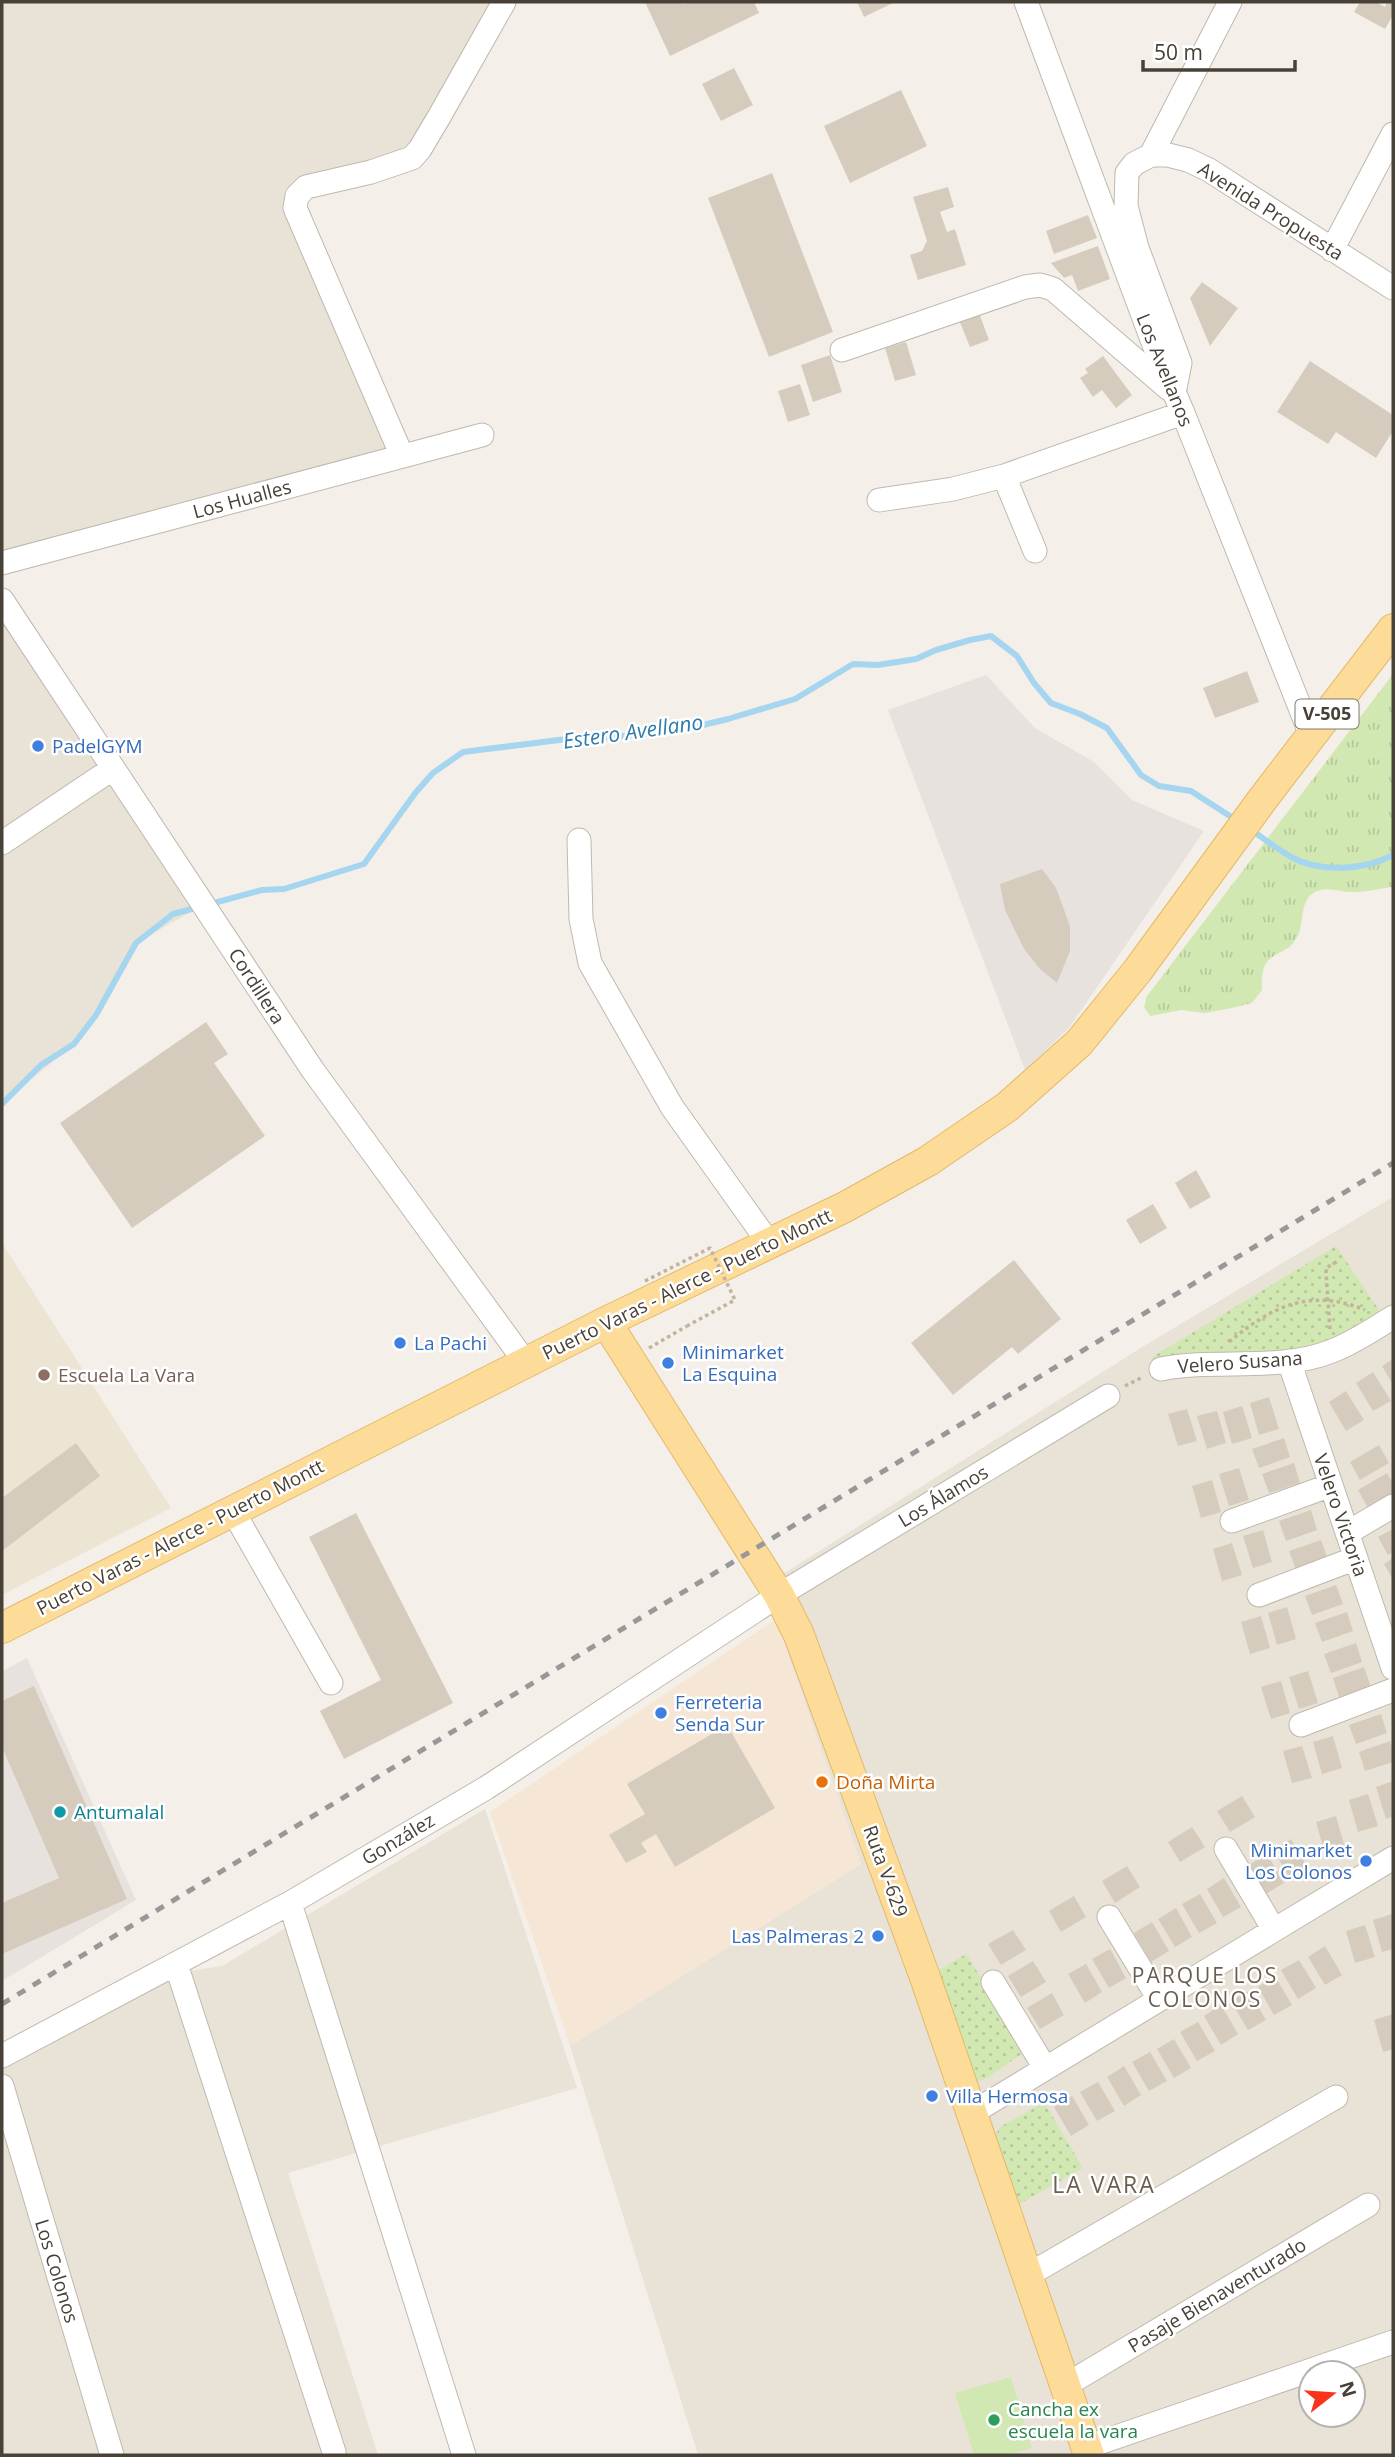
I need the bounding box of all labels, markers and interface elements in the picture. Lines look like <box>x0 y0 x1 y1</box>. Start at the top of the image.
scale bar <box>1143 28 1295 72</box>
text: 50 m <box>1154 38 1203 66</box>
street label: Avenida Propuesta <box>1193 156 1349 266</box>
street label: Los Avellanos <box>1131 310 1199 430</box>
street label: Los Hualles <box>190 473 294 525</box>
road number: V-505 <box>1296 700 1358 728</box>
water label: Estero Avellano <box>561 707 705 755</box>
place label: PadelGYM <box>52 733 143 759</box>
marker: PadelGYM <box>30 738 46 754</box>
street label: Cordillera <box>223 943 291 1029</box>
street label: Puerto Varas - Alerce - Puerto Montt <box>538 1202 836 1366</box>
place label: La Pachi <box>414 1330 487 1356</box>
marker: La Pachi <box>392 1335 408 1351</box>
place label: Minimarket La Esquina <box>682 1339 784 1387</box>
street label: Velero Susana <box>1176 1345 1304 1379</box>
marker: Minimarket La Esquina <box>660 1355 676 1371</box>
place label: Escuela La Vara <box>58 1362 195 1388</box>
marker: Escuela La Vara <box>36 1367 52 1383</box>
street label: Velero Victoria <box>1308 1450 1374 1580</box>
street label: Puerto Varas - Alerce - Puerto Montt <box>32 1453 328 1621</box>
street label: Los Álamos <box>893 1459 993 1533</box>
place label: Ferreteria Senda Sur <box>675 1689 765 1737</box>
marker: Ferreteria Senda Sur <box>653 1705 669 1721</box>
place label: Doña Mirta <box>836 1769 935 1795</box>
marker: Doña Mirta <box>814 1774 830 1790</box>
place label: Antumalal <box>74 1799 164 1825</box>
marker: Antumalal <box>52 1804 68 1820</box>
street label: González <box>357 1807 439 1871</box>
street label: Ruta V-629 <box>857 1822 915 1920</box>
place label: Minimarket Los Colonos <box>1245 1837 1352 1885</box>
marker: Minimarket Los Colonos <box>1358 1853 1374 1869</box>
place label: Las Palmeras 2 <box>731 1923 864 1949</box>
marker: Las Palmeras 2 <box>870 1928 886 1944</box>
district label: PARQUE LOS COLONOS <box>1132 1961 1278 2013</box>
place label: Villa Hermosa <box>946 2083 1068 2109</box>
marker: Villa Hermosa <box>924 2088 940 2104</box>
district label: LA VARA <box>1052 2168 1156 2200</box>
street label: Los Colonos <box>29 2216 85 2326</box>
street label: Pasaje Bienaventurado <box>1123 2231 1311 2359</box>
north arrow <box>1297 2359 1367 2429</box>
text: N <box>1334 2378 1363 2400</box>
place label: Cancha ex escuela la vara <box>1008 2396 1138 2444</box>
marker: Cancha ex escuela la vara <box>986 2412 1002 2428</box>

